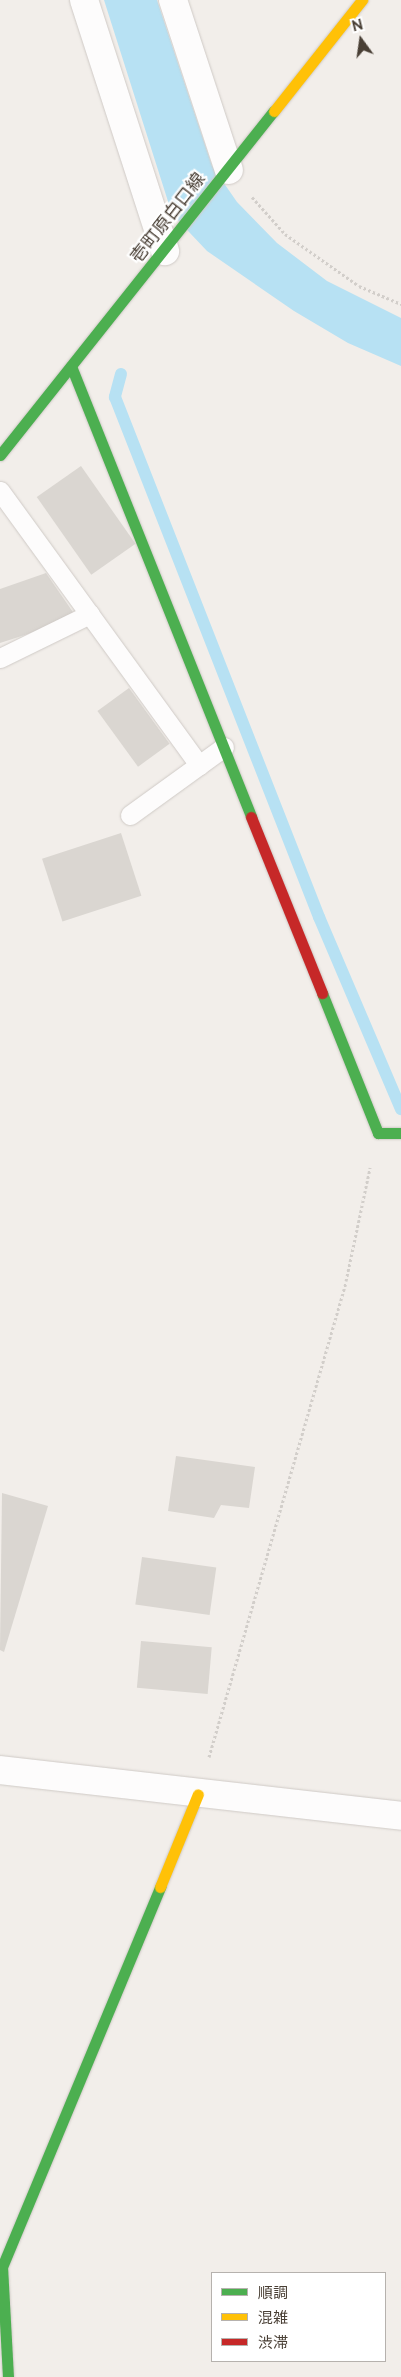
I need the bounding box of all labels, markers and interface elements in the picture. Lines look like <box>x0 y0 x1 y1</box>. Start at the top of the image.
north arrow <box>336 15 386 65</box>
text: N <box>350 16 364 35</box>
street label: 壱町原白口線 <box>126 169 210 267</box>
legend <box>211 2272 386 2362</box>
text: 順調 <box>258 2284 288 2302</box>
text: 混雑 <box>258 2309 288 2327</box>
text: 渋滞 <box>258 2334 288 2352</box>

